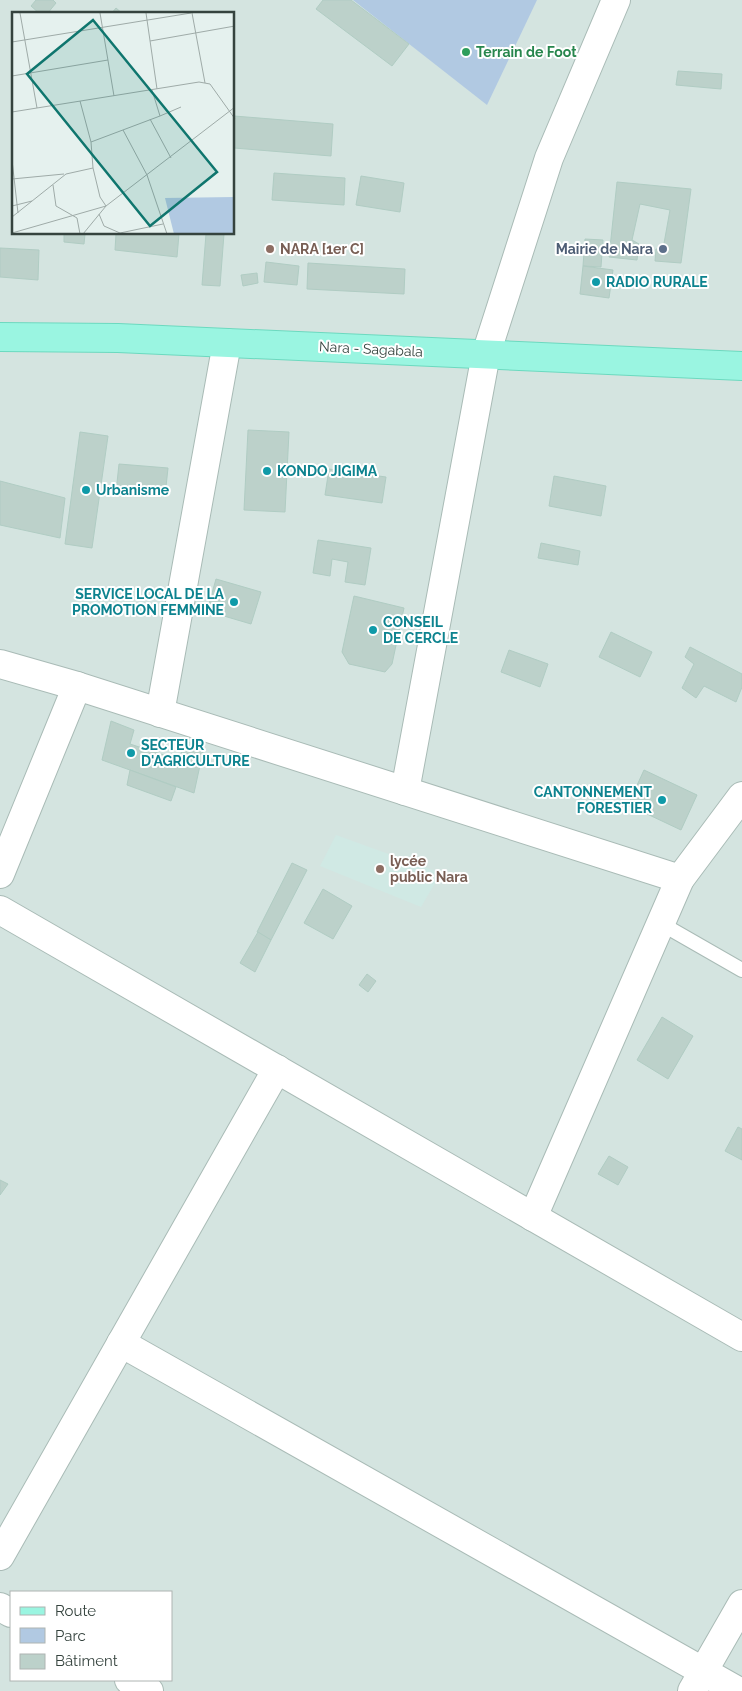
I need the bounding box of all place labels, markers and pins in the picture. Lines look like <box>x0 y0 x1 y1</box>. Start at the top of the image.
place label: Terrain de Foot <box>476 44 577 60</box>
marker: Terrain de Foot <box>460 46 472 58</box>
place label: NARA [1er C] <box>280 241 364 257</box>
place label: Mairie de Nara <box>556 241 653 257</box>
marker: NARA [1er C] <box>264 243 276 255</box>
marker: Mairie de Nara <box>657 243 669 255</box>
place label: RADIO RURALE <box>606 274 708 290</box>
marker: RADIO RURALE <box>590 276 602 288</box>
place label: KONDO JIGIMA <box>277 463 378 479</box>
marker: KONDO JIGIMA <box>261 465 273 477</box>
place label: Urbanisme <box>96 482 170 498</box>
marker: Urbanisme <box>80 484 92 496</box>
place label: SERVICE LOCAL DE LA PROMOTION FEMMINE <box>72 586 225 618</box>
marker: SERVICE LOCAL DE LA PROMOTION FEMMINE <box>228 596 240 608</box>
place label: CONSEIL DE CERCLE <box>383 614 458 646</box>
marker: CONSEIL DE CERCLE <box>367 624 379 636</box>
place label: SECTEUR D'AGRICULTURE <box>141 737 250 769</box>
marker: SECTEUR D'AGRICULTURE <box>125 747 137 759</box>
place label: CANTONNEMENT FORESTIER <box>534 784 653 816</box>
marker: CANTONNEMENT FORESTIER <box>656 794 668 806</box>
place label: lycée public Nara <box>390 853 468 885</box>
marker: lycée public Nara <box>374 863 386 875</box>

